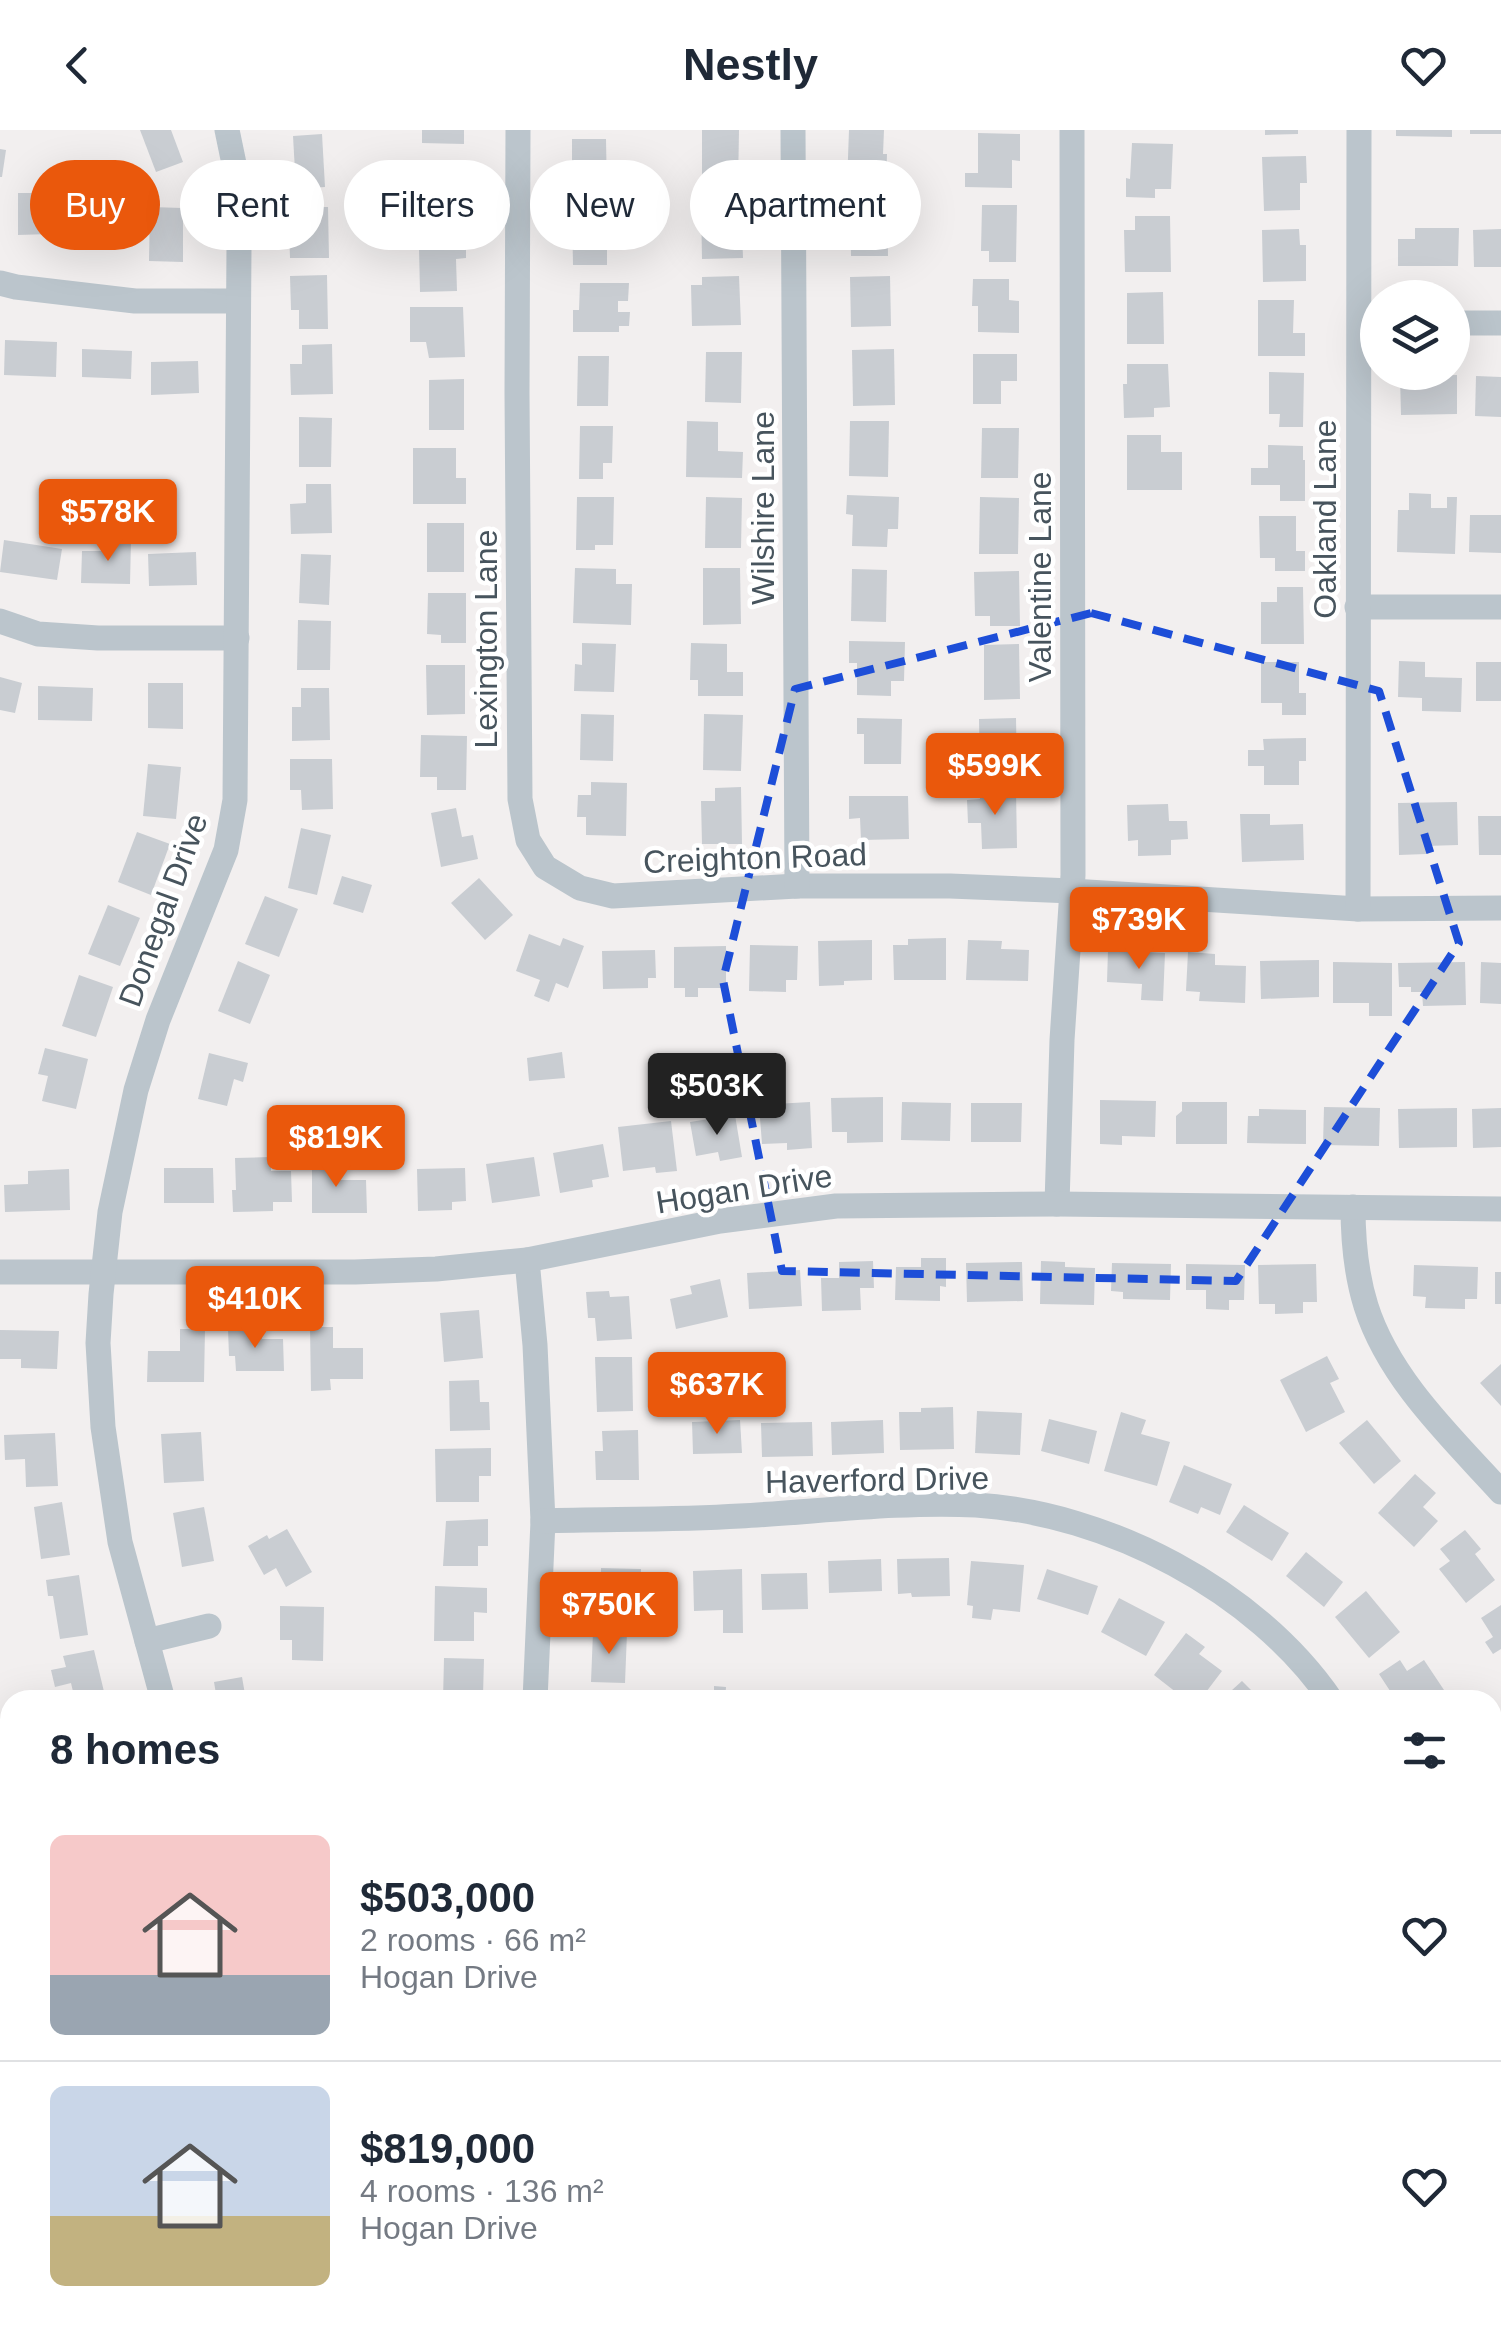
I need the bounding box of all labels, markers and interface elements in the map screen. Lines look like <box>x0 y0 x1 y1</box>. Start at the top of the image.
icon: back <box>50 38 105 93</box>
icon: heart <box>1396 38 1451 93</box>
text: Nestly <box>683 39 818 90</box>
chip: Buy <box>30 160 160 250</box>
chip: Rent <box>180 160 324 250</box>
chip: Filters <box>344 160 510 250</box>
chip: New <box>530 160 670 250</box>
chip: Apartment <box>690 160 921 250</box>
map controls <box>1360 280 1470 390</box>
button: layers <box>1360 280 1470 390</box>
street label: Wilshire Lane <box>745 411 781 605</box>
street label: Oakland Lane <box>1307 419 1343 619</box>
street label: Valentine Lane <box>1022 471 1058 683</box>
pin: $578K <box>38 479 178 564</box>
text: $578K <box>61 493 155 529</box>
street label: Lexington Lane <box>468 530 504 748</box>
pin: $599K <box>925 733 1065 818</box>
text: $599K <box>948 747 1042 783</box>
street label: Donegal Drive <box>111 809 215 1011</box>
street label: Creighton Road <box>642 836 868 880</box>
pin: $739K <box>1069 887 1209 972</box>
text: $739K <box>1092 901 1186 937</box>
pin: $503K <box>647 1053 787 1138</box>
text: $503K <box>670 1067 764 1103</box>
pin: $819K <box>266 1105 406 1190</box>
text: $819K <box>289 1119 383 1155</box>
street label: Hogan Drive <box>653 1157 835 1221</box>
pin: $410K <box>185 1266 325 1351</box>
text: $410K <box>208 1280 302 1316</box>
pin: $637K <box>647 1352 787 1437</box>
text: $637K <box>670 1366 764 1402</box>
street label: Haverford Drive <box>765 1460 989 1500</box>
pin: $750K <box>539 1572 679 1657</box>
text: $750K <box>562 1586 656 1622</box>
icon: filters <box>1397 1723 1452 1778</box>
text: 8 homes <box>50 1726 220 1773</box>
text: $503,000 <box>360 1874 535 1921</box>
icon: home <box>130 1875 250 1995</box>
icon: heart <box>1397 1908 1452 1963</box>
text: 2 rooms · 66 m² <box>360 1922 586 1958</box>
text: Hogan Drive <box>360 1959 538 1995</box>
text: $819,000 <box>360 2125 535 2172</box>
icon: home <box>130 2126 250 2246</box>
icon: heart <box>1397 2159 1452 2214</box>
text: 4 rooms · 136 m² <box>360 2173 604 2209</box>
text: Hogan Drive <box>360 2210 538 2246</box>

